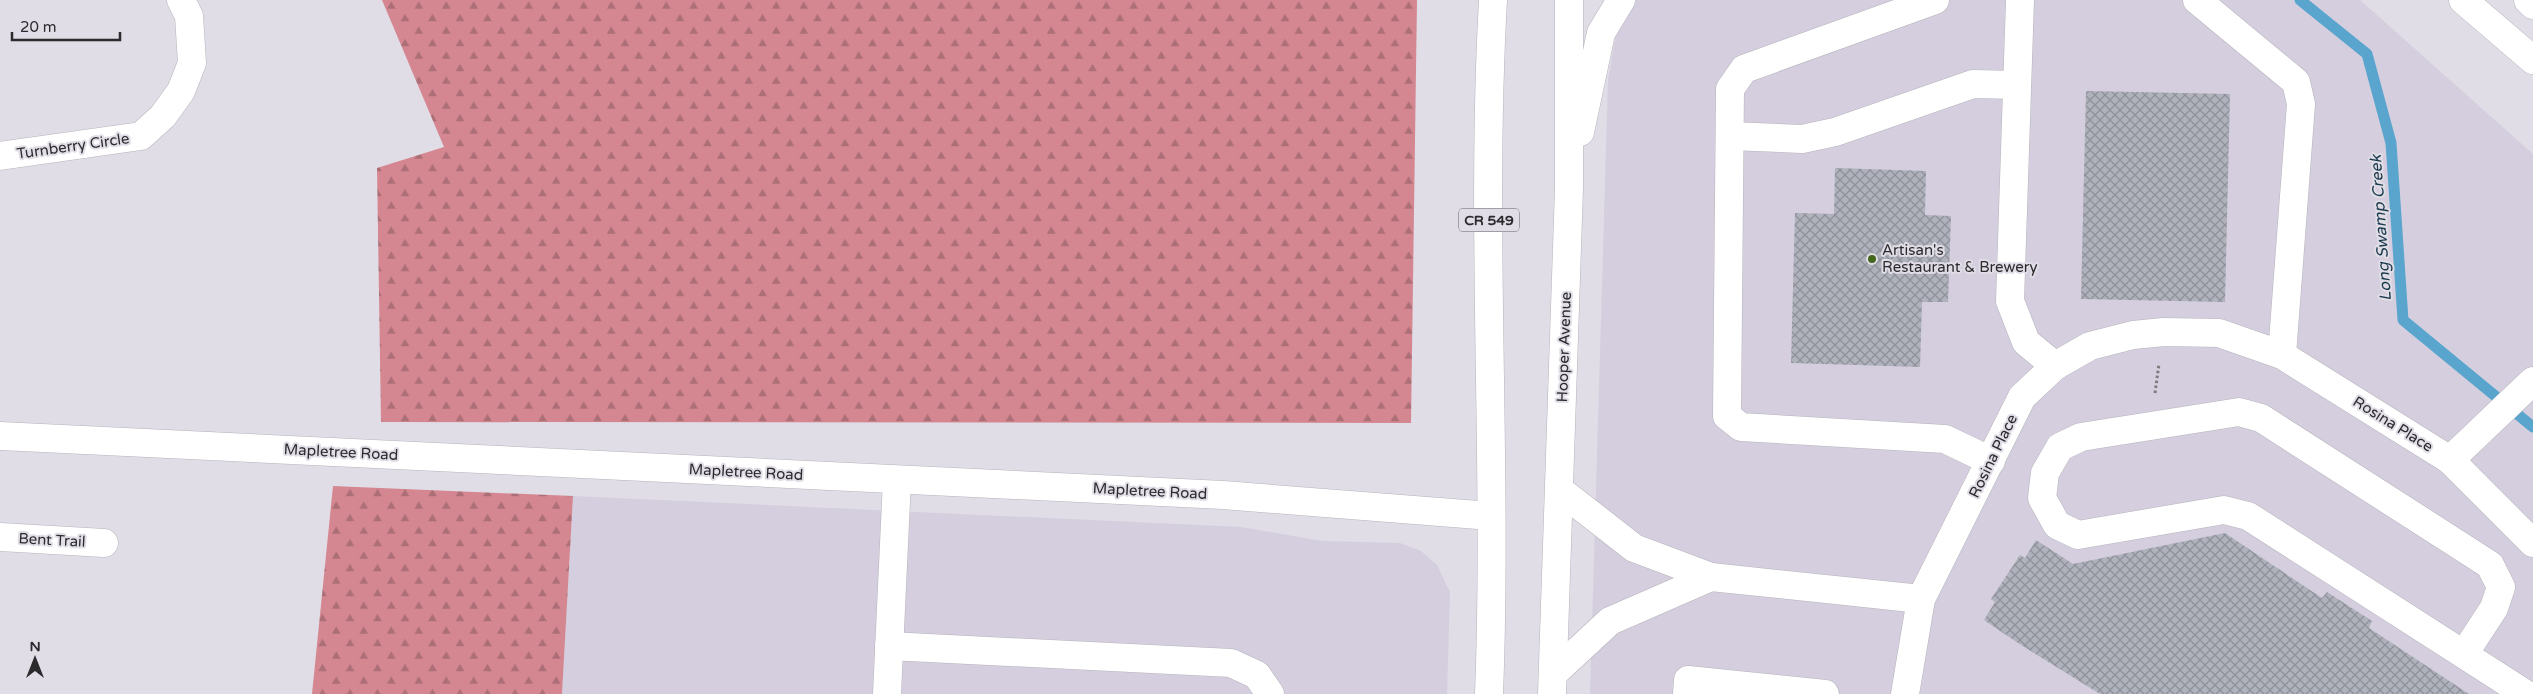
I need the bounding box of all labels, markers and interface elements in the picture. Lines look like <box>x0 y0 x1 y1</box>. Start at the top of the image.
scale bar <box>12 10 120 42</box>
text: 20 m <box>20 18 57 36</box>
street label: Turnberry Circle <box>16 129 130 163</box>
water label: Long Swamp Creek <box>2366 153 2396 302</box>
road number: CR 549 <box>1459 208 1519 232</box>
place label: Artisan's Restaurant & Brewery <box>1882 241 2037 276</box>
marker: Artisan's Restaurant & Brewery <box>1866 253 1878 265</box>
street label: Hooper Avenue <box>1553 291 1575 403</box>
street label: Rosina Place <box>2350 392 2436 456</box>
street label: Rosina Place <box>1965 411 2021 501</box>
street label: Mapletree Road <box>283 440 399 464</box>
street label: Mapletree Road <box>688 460 804 484</box>
street label: Mapletree Road <box>1092 479 1208 503</box>
street label: Bent Trail <box>18 529 86 551</box>
north arrow <box>10 634 60 684</box>
text: N <box>29 638 41 655</box>

